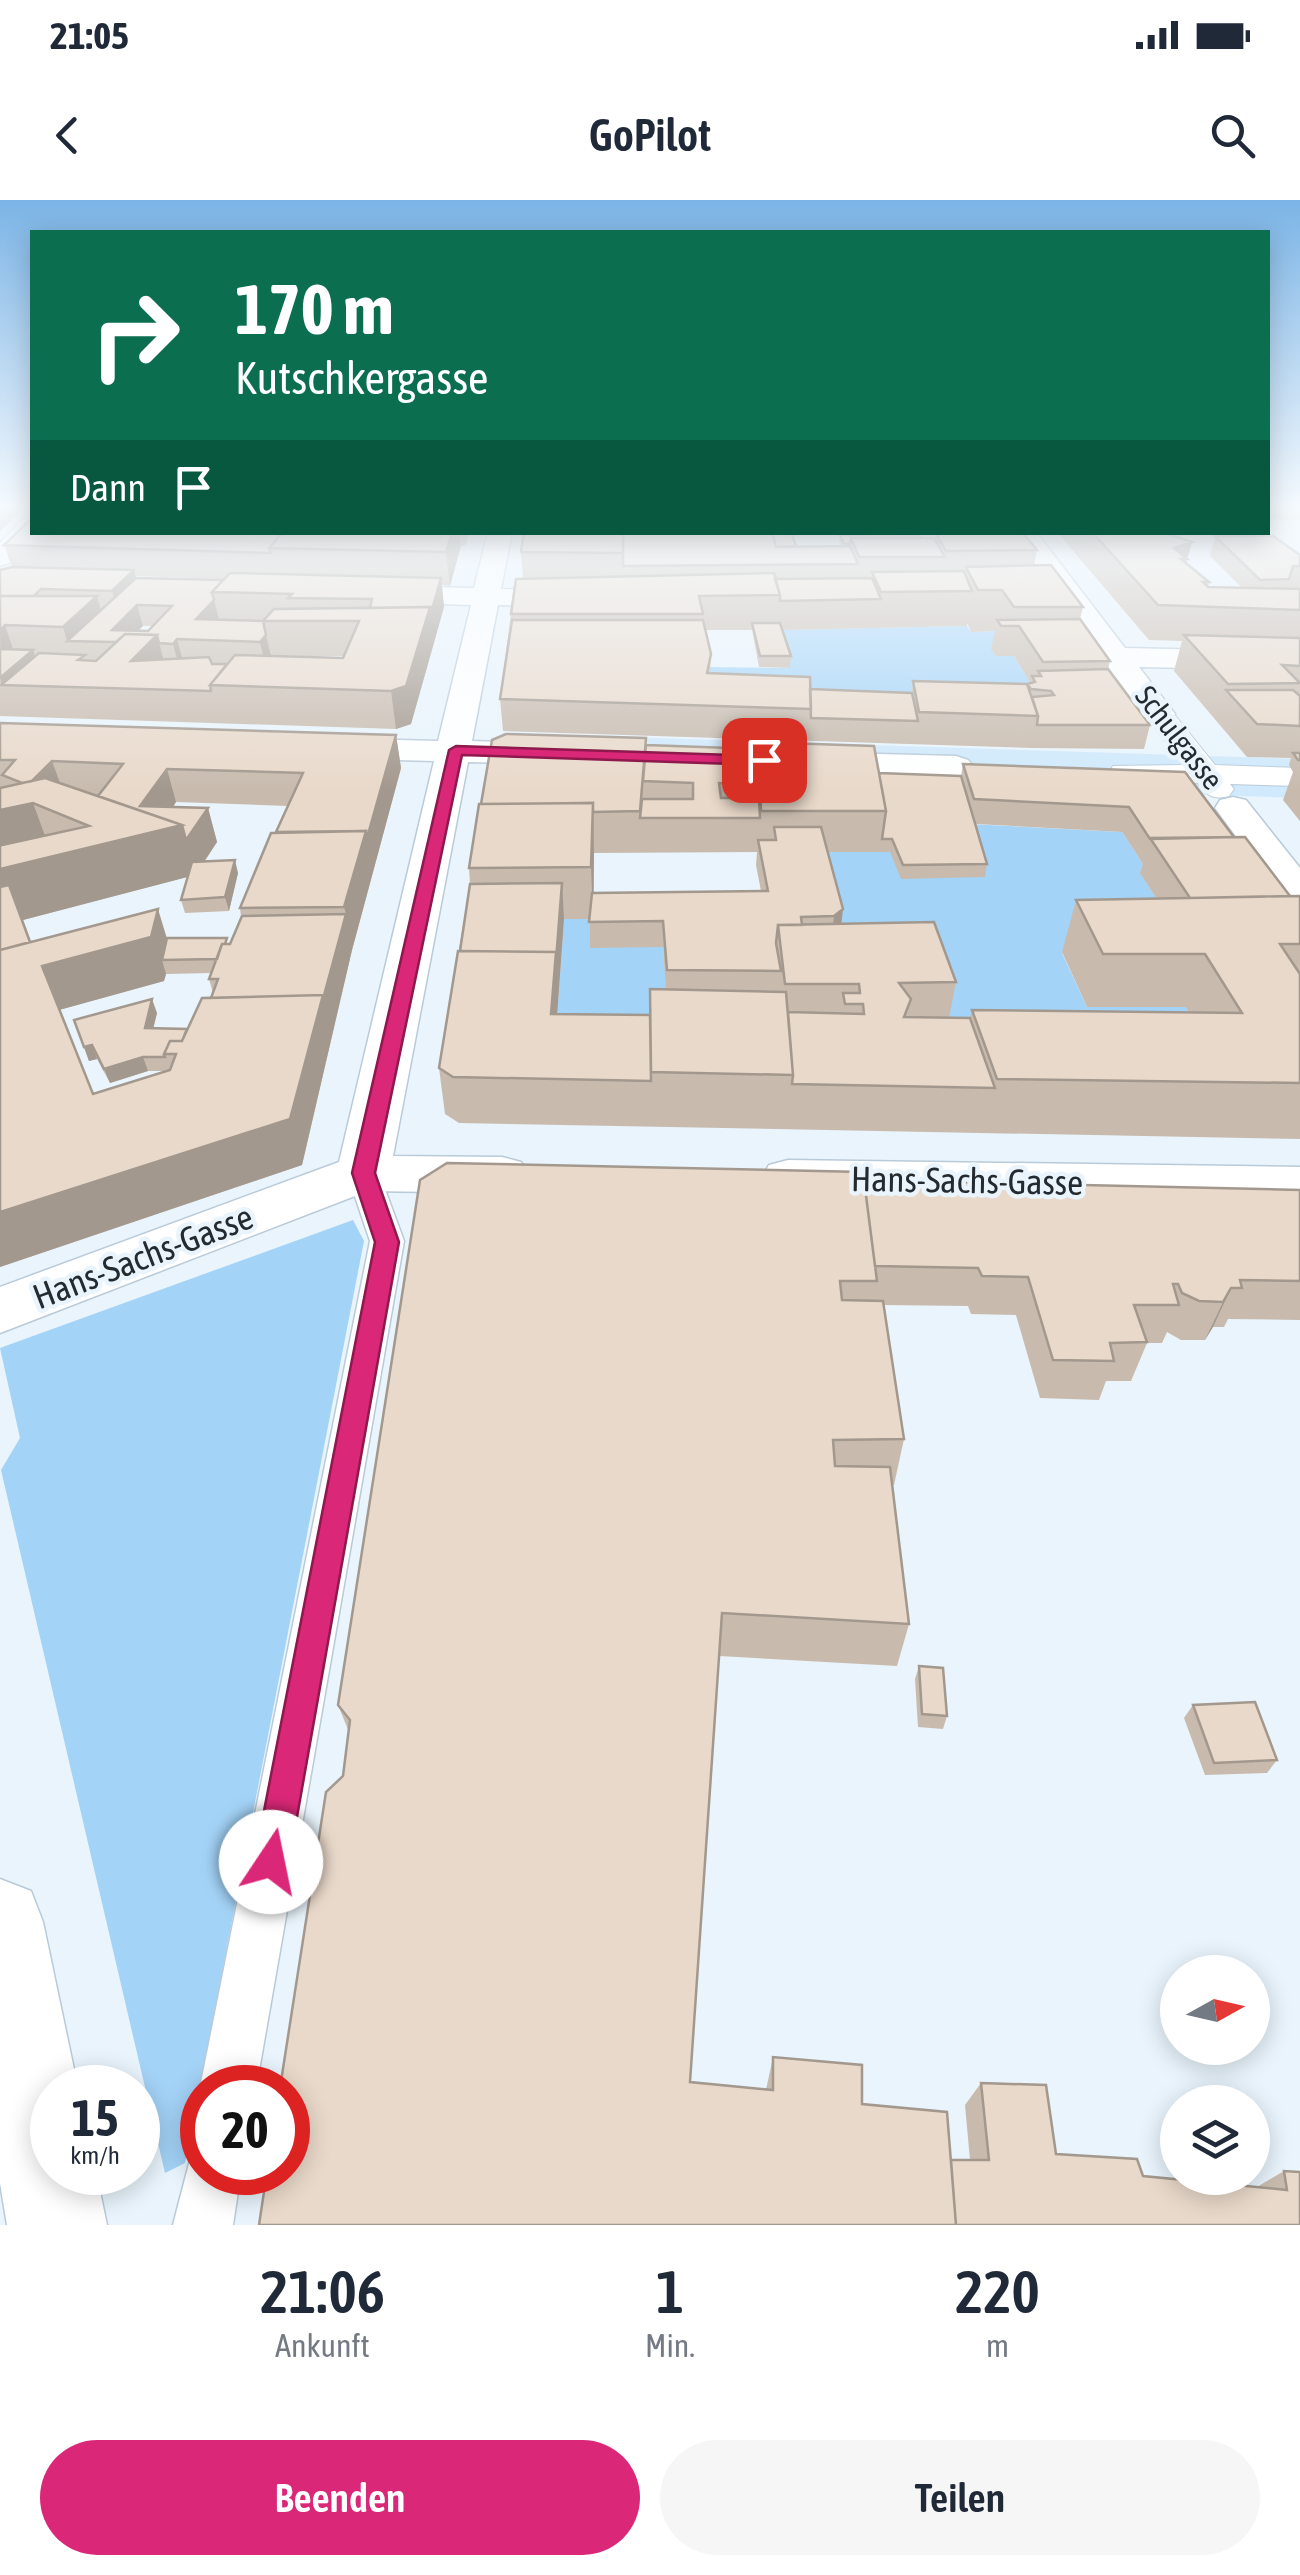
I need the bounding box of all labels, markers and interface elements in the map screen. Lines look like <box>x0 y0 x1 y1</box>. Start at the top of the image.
text: 21:05 <box>50 14 129 57</box>
icon: back <box>40 108 95 163</box>
icon: search <box>1205 108 1260 163</box>
text: GoPilot <box>589 109 711 161</box>
text: 170 m <box>235 269 394 349</box>
icon: right <box>70 270 200 400</box>
text: Kutschkergasse <box>235 352 489 404</box>
icon: arrive <box>166 460 221 515</box>
text: Dann <box>70 466 146 509</box>
street label: Schulgasse <box>1129 679 1231 796</box>
pin <box>722 718 807 803</box>
icon: arrive <box>737 733 792 788</box>
street label: Hans-Sachs-Gasse <box>851 1158 1083 1202</box>
street label: Hans-Sachs-Gasse <box>27 1196 258 1316</box>
position arrow <box>219 1810 323 1914</box>
north arrow <box>1160 1955 1270 2065</box>
map controls <box>1160 1955 1270 2195</box>
speed limit sign: 20 <box>180 2065 310 2195</box>
button: layers <box>1160 2085 1270 2195</box>
text: 15 <box>71 2089 118 2147</box>
text: km/h <box>70 2141 120 2169</box>
text: 21:06 <box>260 2257 385 2326</box>
text: 1 <box>656 2257 684 2326</box>
text: 220 <box>955 2257 1040 2326</box>
text: Ankunft <box>275 2327 370 2364</box>
text: Min. <box>645 2327 695 2364</box>
text: m <box>986 2327 1009 2364</box>
button: Beenden <box>40 2440 640 2555</box>
button: Teilen <box>660 2440 1260 2555</box>

